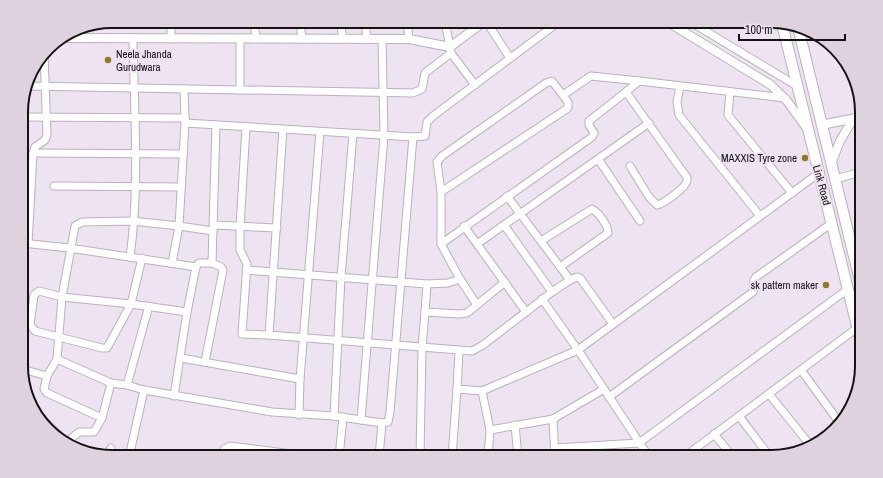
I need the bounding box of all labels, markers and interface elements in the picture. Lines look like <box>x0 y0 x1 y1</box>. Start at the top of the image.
scale bar <box>739 16 845 42</box>
text: 100 m <box>745 22 772 38</box>
place label: Neela Jhanda Gurudwara <box>116 47 172 74</box>
marker: Neela Jhanda Gurudwara <box>103 55 113 65</box>
place label: MAXXIS Tyre zone <box>721 151 797 165</box>
marker: MAXXIS Tyre zone <box>800 153 810 163</box>
street label: Link Road <box>810 163 834 207</box>
place label: sk pattern maker <box>751 278 818 292</box>
marker: sk pattern maker <box>821 280 831 290</box>

